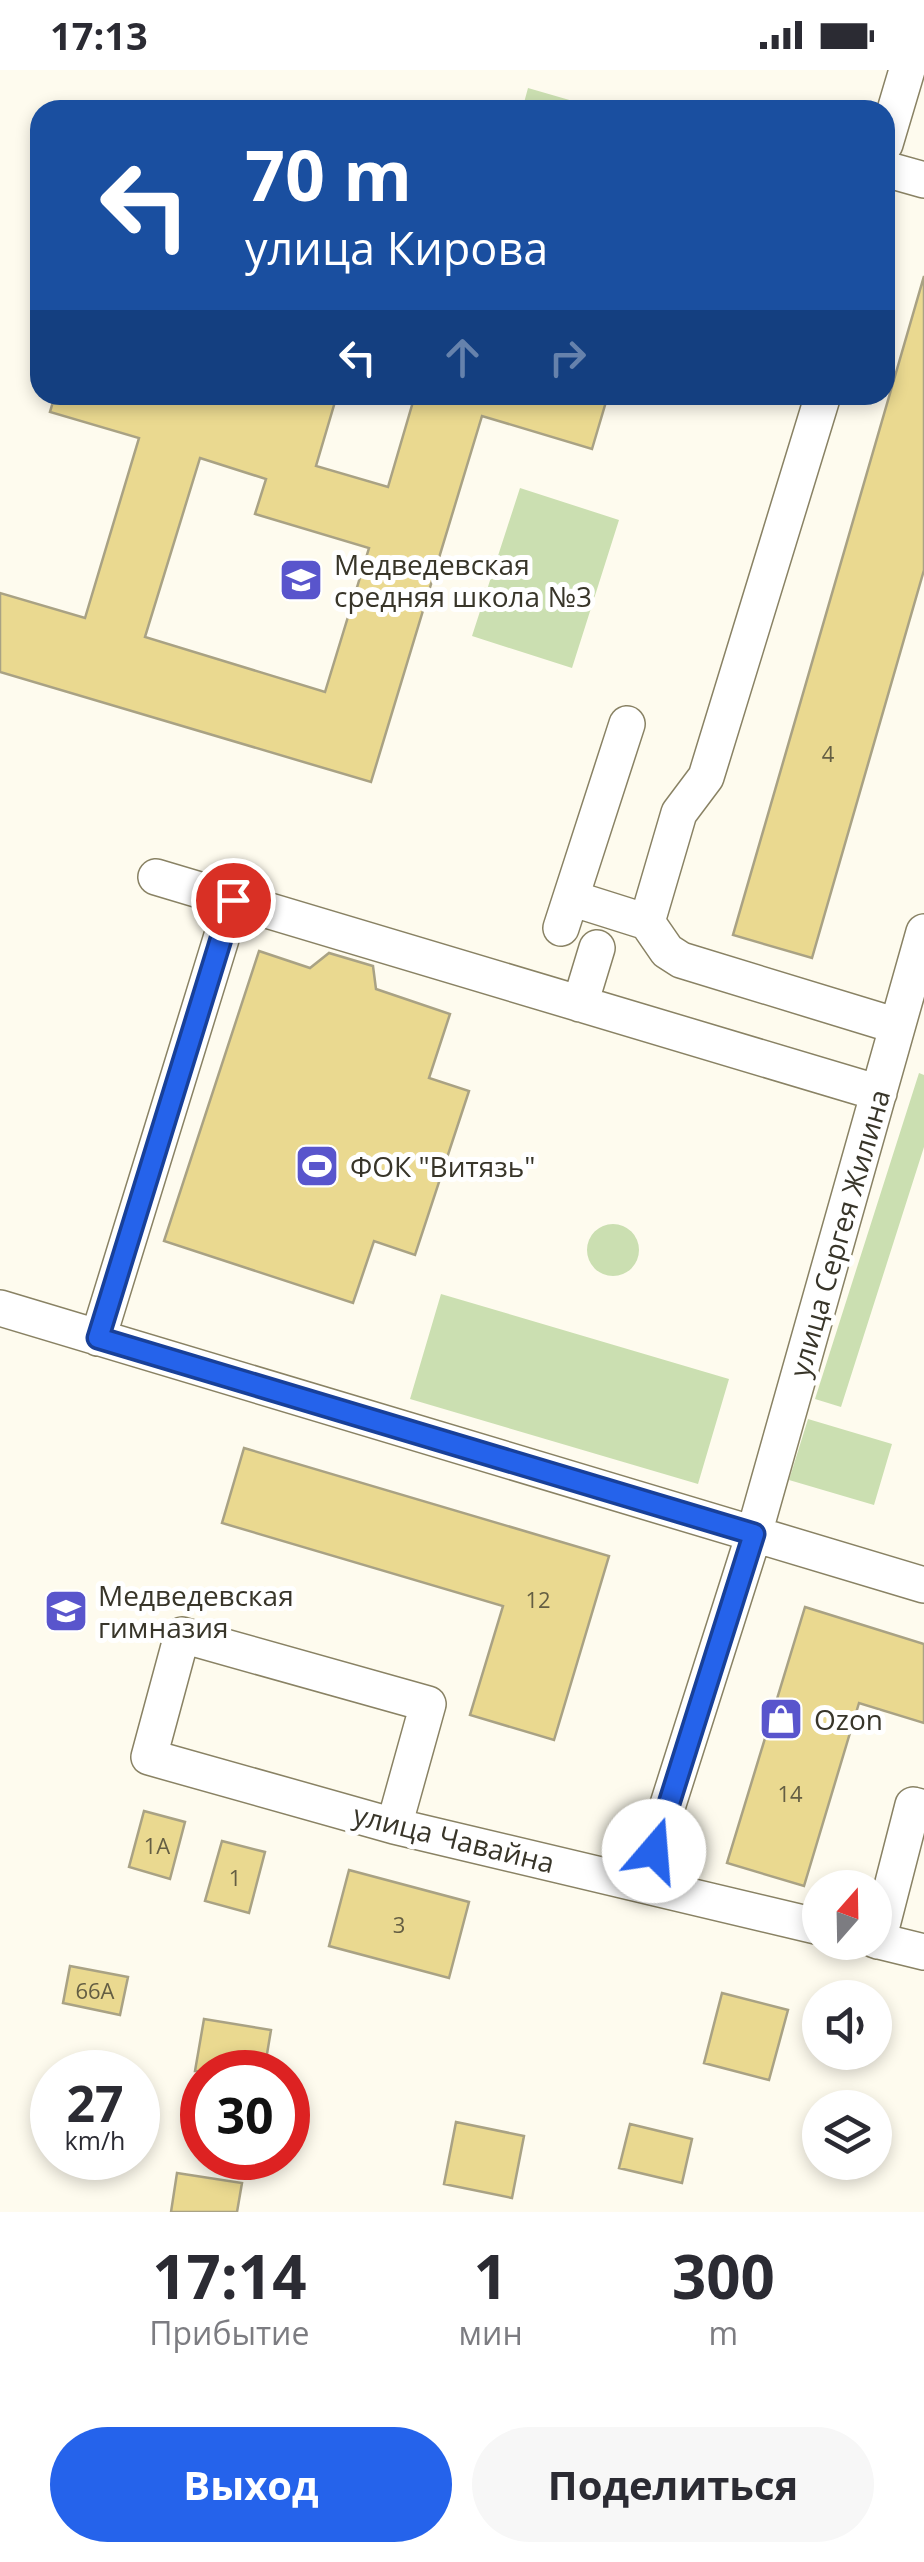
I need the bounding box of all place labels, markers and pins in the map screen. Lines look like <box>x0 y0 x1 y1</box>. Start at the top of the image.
place label: Медведевская средняя школа №3 <box>334 545 592 615</box>
school or university icon: Медведевская средняя школа №3 <box>278 557 324 603</box>
pin <box>191 858 276 943</box>
sports icon: ФОК "Витязь" <box>294 1143 340 1189</box>
place label: ФОК "Витязь" <box>350 1147 535 1185</box>
place label: Медведевская гимназия <box>98 1576 294 1646</box>
school or university icon: Медведевская гимназия <box>43 1588 89 1634</box>
shop icon: Ozon <box>758 1696 804 1742</box>
place label: Ozon <box>814 1700 883 1738</box>

